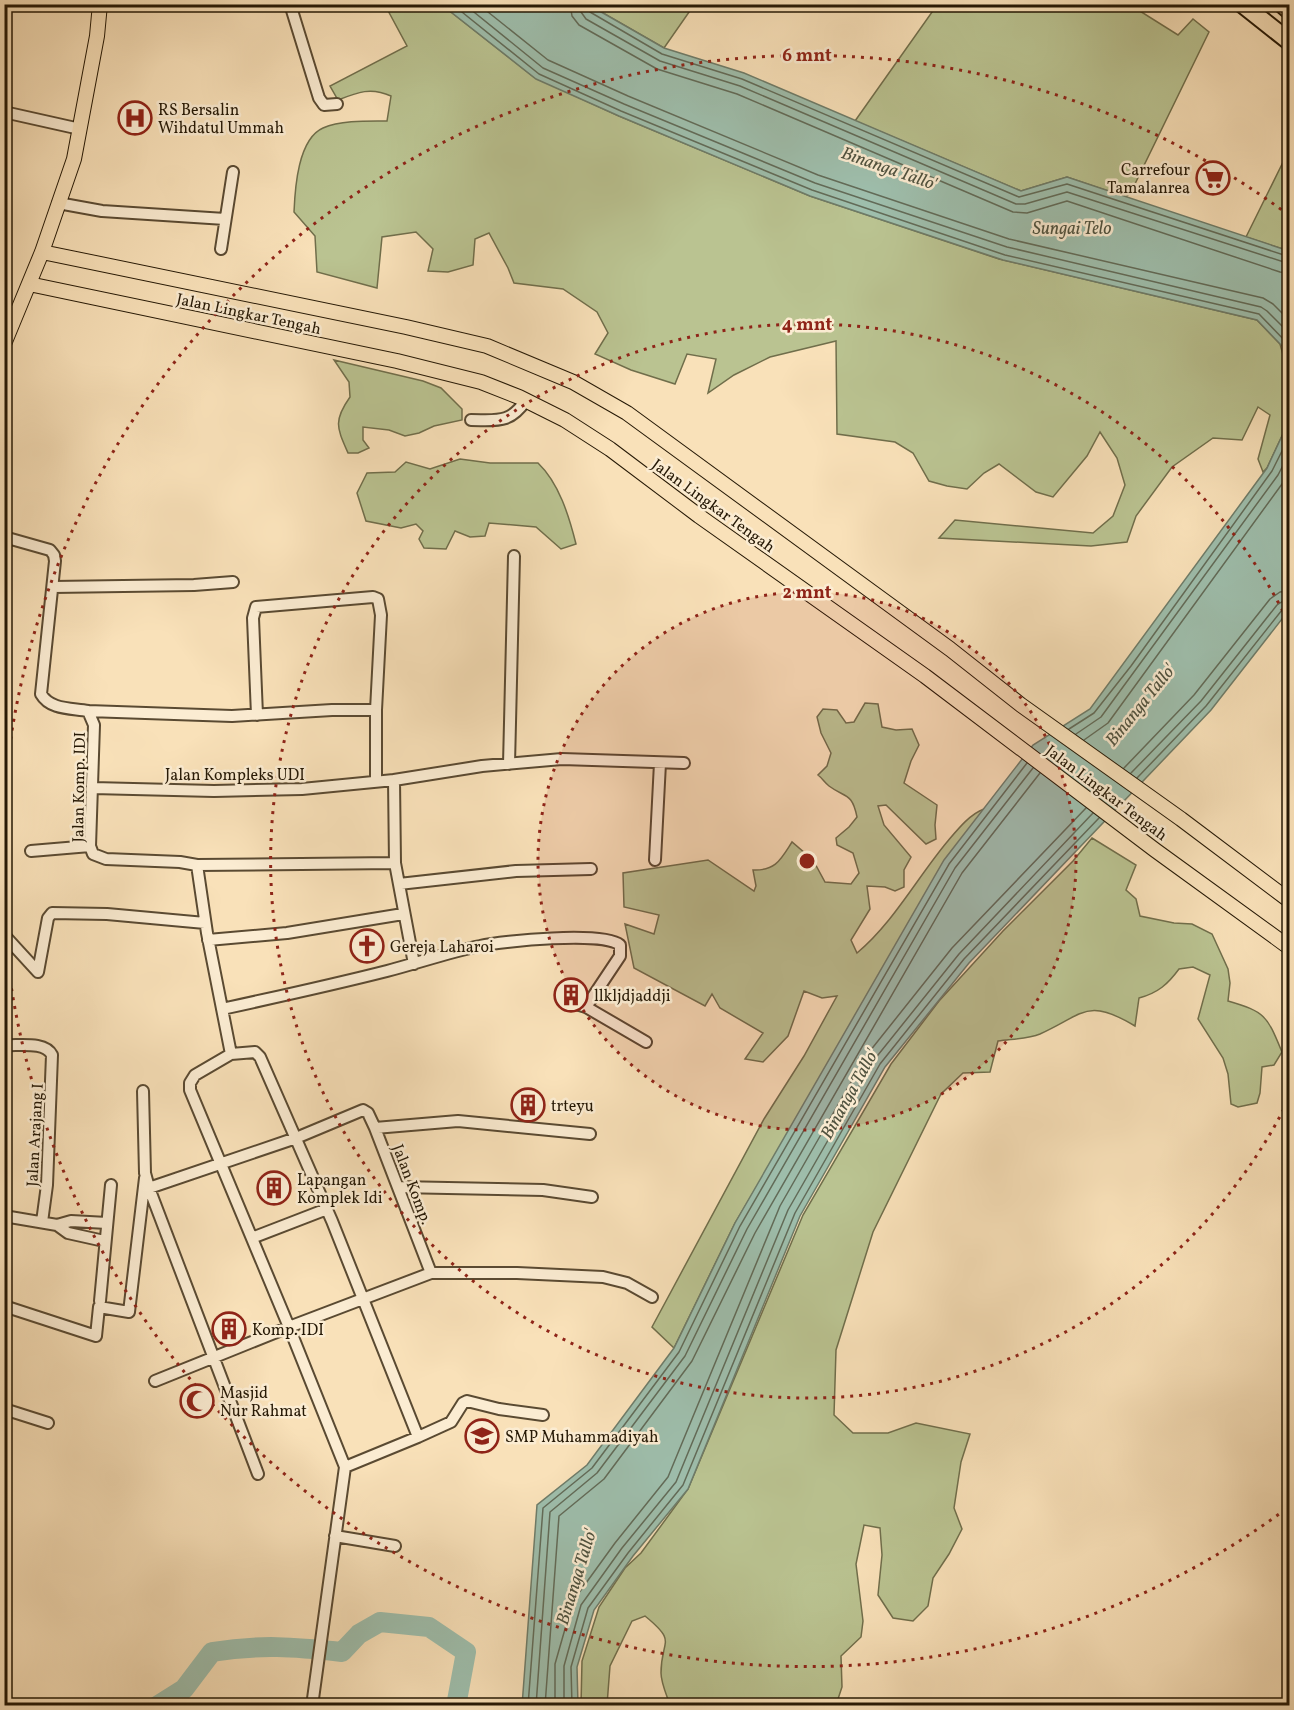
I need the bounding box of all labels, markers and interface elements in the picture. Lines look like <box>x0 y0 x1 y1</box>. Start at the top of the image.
text: 6 mnt <box>782 44 832 69</box>
hospital icon: RS Bersalin Wihdatul Ummah <box>117 100 153 136</box>
place label: RS Bersalin Wihdatul Ummah <box>158 100 284 140</box>
water label: Binanga Tallo' <box>838 141 941 198</box>
place label: Carrefour Tamalanrea <box>1107 160 1190 200</box>
supermarket icon: Carrefour Tamalanrea <box>1195 160 1231 196</box>
water label: Sungai Telo <box>1032 217 1112 242</box>
street label: Jalan Lingkar Tengah <box>174 289 323 341</box>
text: 4 mnt <box>782 313 832 338</box>
street label: Jalan Lingkar Tengah <box>647 454 779 559</box>
text: 2 mnt <box>783 581 832 606</box>
water label: Binanga Tallo' <box>1100 658 1183 752</box>
street label: Jalan Komp. IDI <box>68 732 92 843</box>
street label: Jalan Lingkar Tengah <box>1040 740 1171 847</box>
street label: Jalan Kompleks UDI <box>165 765 305 787</box>
centre of rings <box>797 851 817 871</box>
church icon: Gereja Laharoi <box>349 928 385 964</box>
place label: Gereja Laharoi <box>390 937 494 959</box>
building icon: llkljdjaddji <box>553 977 589 1013</box>
place label: llkljdjaddji <box>594 986 671 1008</box>
water label: Binanga Tallo' <box>815 1044 886 1144</box>
street label: Jalan Arajang I <box>22 1083 50 1187</box>
building icon: trteyu <box>510 1087 546 1123</box>
place label: trteyu <box>551 1096 594 1118</box>
street label: Jalan Komp. <box>386 1141 437 1228</box>
building icon: Lapangan Komplek Idi <box>256 1170 292 1206</box>
place label: Lapangan Komplek Idi <box>297 1170 383 1210</box>
building icon: Komp. IDI <box>211 1311 247 1347</box>
place label: Komp. IDI <box>252 1320 324 1342</box>
mosque icon: Masjid Nur Rahmat <box>179 1383 215 1419</box>
place label: Masjid Nur Rahmat <box>220 1383 307 1423</box>
school or university icon: SMP Muhammadiyah <box>464 1418 500 1454</box>
place label: SMP Muhammadiyah <box>505 1427 659 1449</box>
water label: Binanga Tallo' <box>551 1525 604 1628</box>

